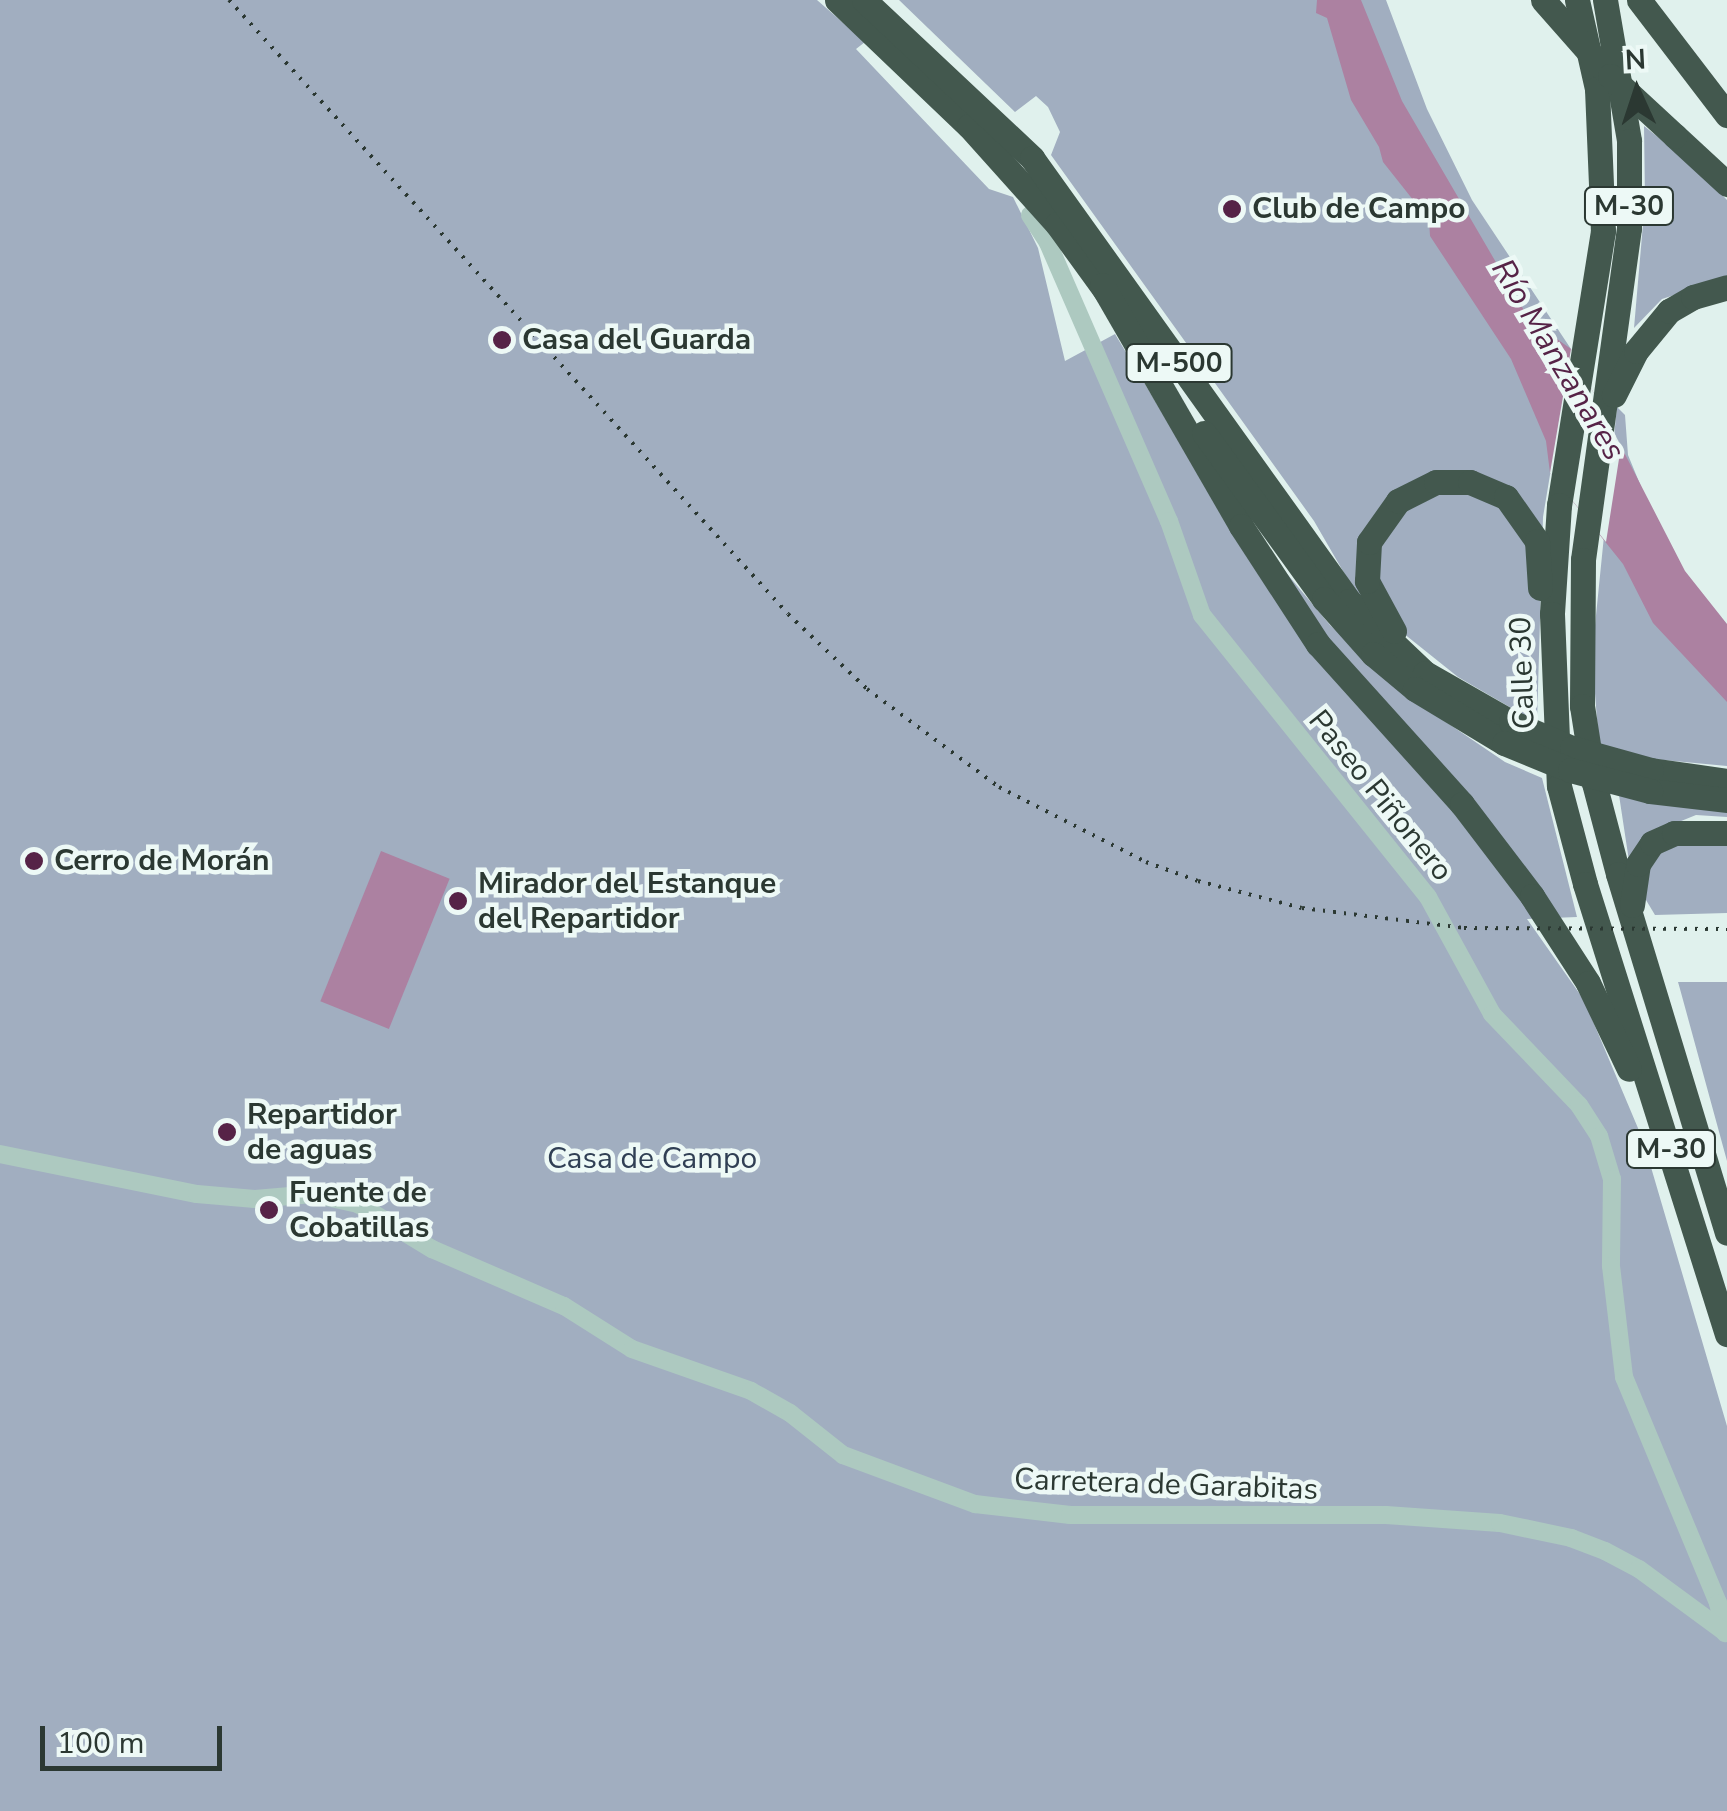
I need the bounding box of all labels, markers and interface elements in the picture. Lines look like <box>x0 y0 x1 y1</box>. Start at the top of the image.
north arrow <box>1587 40 1687 140</box>
text: N <box>1624 41 1647 80</box>
road number: M-30 <box>1582 183 1676 229</box>
place label: Club de Campo <box>1252 191 1466 227</box>
marker: Club de Campo <box>1221 198 1243 220</box>
water label: Río Manzanares <box>1483 252 1633 468</box>
place label: Casa del Guarda <box>522 322 751 358</box>
marker: Casa del Guarda <box>491 329 513 351</box>
road number: M-500 <box>1124 340 1234 386</box>
street label: Calle 30 <box>1503 616 1543 730</box>
street label: Paseo Piñonero <box>1300 704 1460 888</box>
place label: Cerro de Morán <box>54 843 269 879</box>
marker: Cerro de Morán <box>23 850 45 872</box>
place label: Mirador del Estanque del Repartidor <box>478 866 776 936</box>
marker: Mirador del Estanque del Repartidor <box>447 890 469 912</box>
place label: Repartidor de aguas <box>247 1097 397 1168</box>
marker: Repartidor de aguas <box>216 1121 238 1143</box>
road number: M-30 <box>1624 1126 1718 1172</box>
park label: Casa de Campo <box>547 1141 757 1177</box>
place label: Fuente de Cobatillas <box>289 1175 429 1246</box>
marker: Fuente de Cobatillas <box>258 1199 280 1221</box>
street label: Carretera de Garabitas <box>1013 1462 1319 1508</box>
scale bar <box>45 1706 228 1768</box>
text: 100 m <box>57 1723 144 1764</box>

